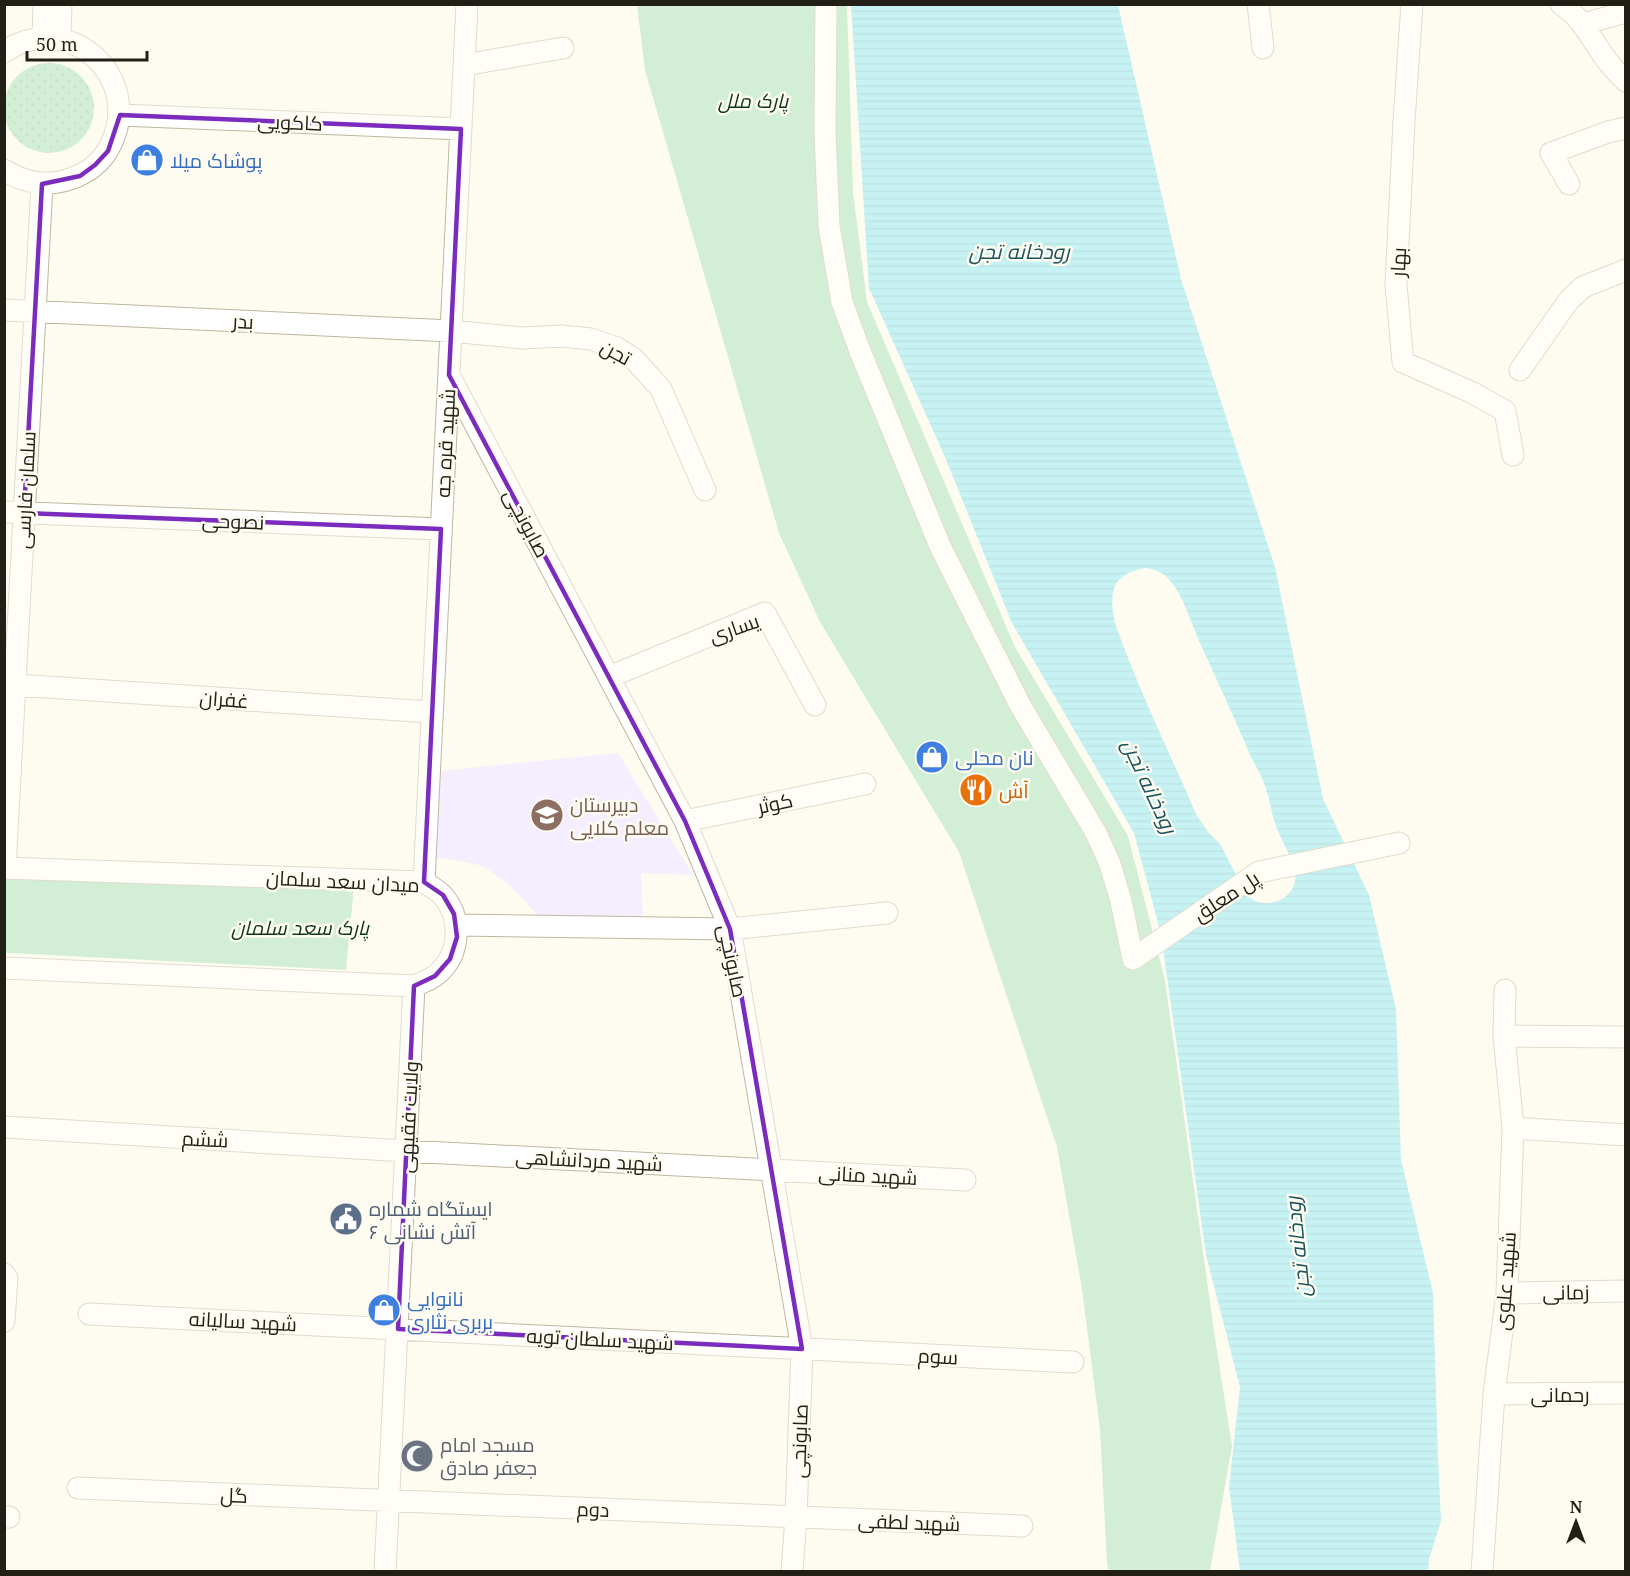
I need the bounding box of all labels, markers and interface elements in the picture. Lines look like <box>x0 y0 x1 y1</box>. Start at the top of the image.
scale bar <box>27 24 147 62</box>
text: 50 m <box>36 32 78 56</box>
park label: پارک ملل <box>718 87 790 115</box>
street label: کاکویی <box>257 107 323 137</box>
shop icon: پوشاک میلا <box>129 142 165 178</box>
place label: پوشاک میلا <box>170 147 263 174</box>
water label: رودخانه تجن <box>968 237 1071 265</box>
street label: بهار <box>1384 246 1412 279</box>
street label: بدر <box>231 307 254 335</box>
street label: تجن <box>596 333 637 372</box>
street label: شهید قره جه <box>429 388 461 498</box>
street label: سلمان فارسی <box>8 430 42 550</box>
street label: صابونچی <box>498 484 556 562</box>
street label: نصوحی <box>201 506 265 536</box>
street label: یساری <box>705 607 763 649</box>
street label: غفران <box>198 684 250 714</box>
water label: رودخانه تجن <box>1116 734 1185 839</box>
shop icon: نان محلی <box>914 739 950 775</box>
place label: نان محلی <box>955 744 1033 771</box>
restaurant icon: آش <box>958 772 994 808</box>
place label: آش <box>999 777 1029 804</box>
street label: کوثر <box>754 786 795 820</box>
place label: دبیرستان معلم کلایی <box>570 791 669 842</box>
school or university icon: دبیرستان معلم کلایی <box>529 797 565 833</box>
street label: میدان سعد سلمان <box>265 863 421 899</box>
street label: پل معلق <box>1188 864 1265 928</box>
park label: پارک سعد سلمان <box>231 914 371 942</box>
street label: صابونچی <box>712 922 754 1000</box>
street label: ولایت فقیهی <box>392 1060 424 1174</box>
street label: ششم <box>181 1124 229 1155</box>
street label: شهید مردانشاهی <box>515 1143 663 1177</box>
street label: شهید منانی <box>818 1159 918 1191</box>
water label: رودخانه تجن <box>1278 1194 1316 1299</box>
place label: ایستگاه شماره ۶ آتش نشانی <box>369 1195 493 1245</box>
public building icon: ایستگاه شماره ۶ آتش نشانی <box>328 1201 364 1237</box>
street label: شهید علوی <box>1488 1231 1522 1331</box>
street label: زمانی <box>1542 1278 1590 1306</box>
place label: نانوایی بربری نثاری <box>407 1285 493 1335</box>
shop icon: نانوایی بربری نثاری <box>366 1292 402 1328</box>
street label: شهید سالیانه <box>188 1305 298 1337</box>
street label: شهید سلطان تویه <box>526 1322 674 1356</box>
street label: سوم <box>917 1341 959 1372</box>
street label: رحمانی <box>1531 1381 1589 1408</box>
street label: صابونچی <box>784 1403 814 1479</box>
place label: مسجد امام جعفر صادق <box>440 1431 537 1481</box>
mosque icon: مسجد امام جعفر صادق <box>399 1438 435 1474</box>
street label: گل <box>220 1481 248 1509</box>
north arrow <box>1546 1492 1606 1552</box>
street label: دوم <box>576 1495 610 1524</box>
text: N <box>1570 1496 1583 1518</box>
street label: شهید لطفی <box>857 1507 961 1537</box>

